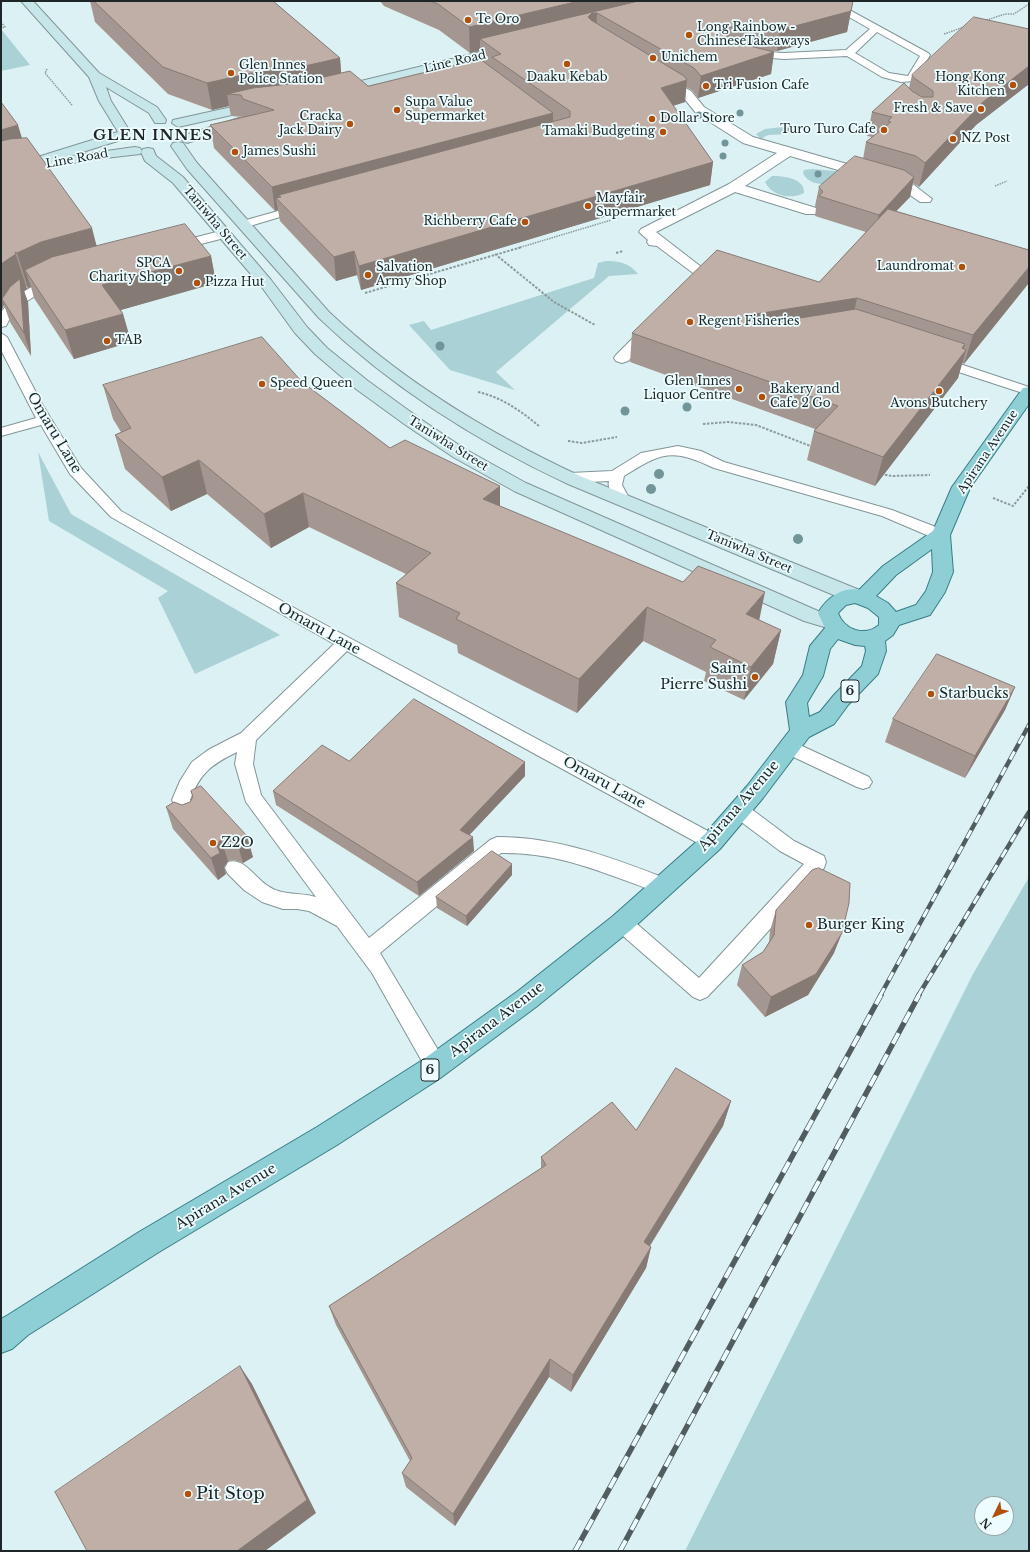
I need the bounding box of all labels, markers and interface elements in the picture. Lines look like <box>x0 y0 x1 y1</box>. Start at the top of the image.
place label: Te Oro <box>476 13 519 27</box>
marker: Te Oro <box>463 15 473 25</box>
place label: Long Rainbow - ChineseTakeaways <box>697 21 810 49</box>
marker: Long Rainbow - ChineseTakeaways <box>684 30 694 40</box>
street label: Line Road <box>423 48 487 76</box>
place label: Unichem <box>661 51 718 65</box>
marker: Unichem <box>648 53 658 63</box>
place label: Glen Innes Police Station <box>239 59 323 87</box>
marker: Daaku Kebab <box>562 59 572 69</box>
marker: Glen Innes Police Station <box>226 68 236 78</box>
place label: Daaku Kebab <box>527 71 607 85</box>
place label: Hong Kong Kitchen <box>935 71 1005 99</box>
place label: Tri Fusion Cafe <box>714 79 809 93</box>
marker: Hong Kong Kitchen <box>1008 80 1018 90</box>
marker: Tri Fusion Cafe <box>701 81 711 91</box>
place label: Supa Value Supermarket <box>405 96 485 124</box>
place label: Fresh & Save <box>893 102 973 116</box>
marker: Fresh & Save <box>976 104 986 114</box>
marker: Supa Value Supermarket <box>392 105 402 115</box>
place label: Cracka Jack Dairy <box>279 110 342 138</box>
place label: Dollar Store <box>660 112 735 126</box>
marker: Dollar Store <box>647 114 657 124</box>
marker: Cracka Jack Dairy <box>345 119 355 129</box>
place label: Turo Turo Cafe <box>780 123 876 137</box>
place label: Tamaki Budgeting <box>542 125 655 139</box>
marker: Turo Turo Cafe <box>879 125 889 135</box>
district label: GLEN INNES <box>93 127 213 145</box>
marker: Tamaki Budgeting <box>658 127 668 137</box>
place label: NZ Post <box>961 132 1010 146</box>
marker: NZ Post <box>948 134 958 144</box>
place label: James Sushi <box>243 145 316 159</box>
street label: Line Road <box>45 146 109 172</box>
marker: James Sushi <box>230 147 240 157</box>
street label: Taniwha Street <box>180 183 250 263</box>
place label: Mayfair Supermarket <box>596 192 676 220</box>
marker: Mayfair Supermarket <box>583 201 593 211</box>
place label: Richberry Cafe <box>424 215 517 229</box>
marker: Richberry Cafe <box>520 217 530 227</box>
place label: SPCA Charity Shop <box>89 257 171 285</box>
place label: Laundromat <box>877 260 954 274</box>
place label: Salvation Army Shop <box>376 261 447 289</box>
marker: Laundromat <box>957 262 967 272</box>
marker: SPCA Charity Shop <box>174 266 184 276</box>
marker: Salvation Army Shop <box>363 270 373 280</box>
place label: Pizza Hut <box>205 276 264 290</box>
marker: Pizza Hut <box>192 278 202 288</box>
place label: Regent Fisheries <box>698 315 799 329</box>
marker: Regent Fisheries <box>685 317 695 327</box>
place label: TAB <box>115 334 142 348</box>
marker: TAB <box>102 336 112 346</box>
place label: Glen Innes Liquor Centre <box>644 375 731 403</box>
place label: Speed Queen <box>270 377 353 391</box>
marker: Speed Queen <box>257 379 267 389</box>
place label: Bakery and Cafe 2 Go <box>770 383 840 411</box>
marker: Glen Innes Liquor Centre <box>734 384 744 394</box>
marker: Avons Butchery <box>934 386 944 396</box>
street label: Omaru Lane <box>23 389 85 477</box>
marker: Bakery and Cafe 2 Go <box>757 392 767 402</box>
place label: Avons Butchery <box>890 397 988 411</box>
street label: Apirana Avenue <box>955 407 1021 497</box>
street label: Taniwha Street <box>405 414 491 474</box>
street label: Taniwha Street <box>704 527 794 577</box>
street label: Omaru Lane <box>275 599 363 659</box>
place label: Saint Pierre Sushi <box>660 661 747 694</box>
marker: Saint Pierre Sushi <box>750 672 760 682</box>
road number: 6 <box>841 680 859 702</box>
place label: Starbucks <box>939 686 1009 702</box>
marker: Starbucks <box>926 689 936 699</box>
street label: Omaru Lane <box>560 753 648 813</box>
street label: Apirana Avenue <box>695 757 783 855</box>
place label: Z2O <box>221 835 254 851</box>
marker: Z2O <box>208 838 218 848</box>
place label: Burger King <box>817 917 904 933</box>
marker: Burger King <box>804 920 814 930</box>
street label: Apirana Avenue <box>446 979 548 1061</box>
road number: 6 <box>421 1059 439 1081</box>
street label: Apirana Avenue <box>173 1160 279 1234</box>
place label: Pit Stop <box>196 1484 265 1504</box>
marker: Pit Stop <box>183 1489 193 1499</box>
north arrow <box>974 1496 1014 1536</box>
text: N <box>977 1515 995 1532</box>

